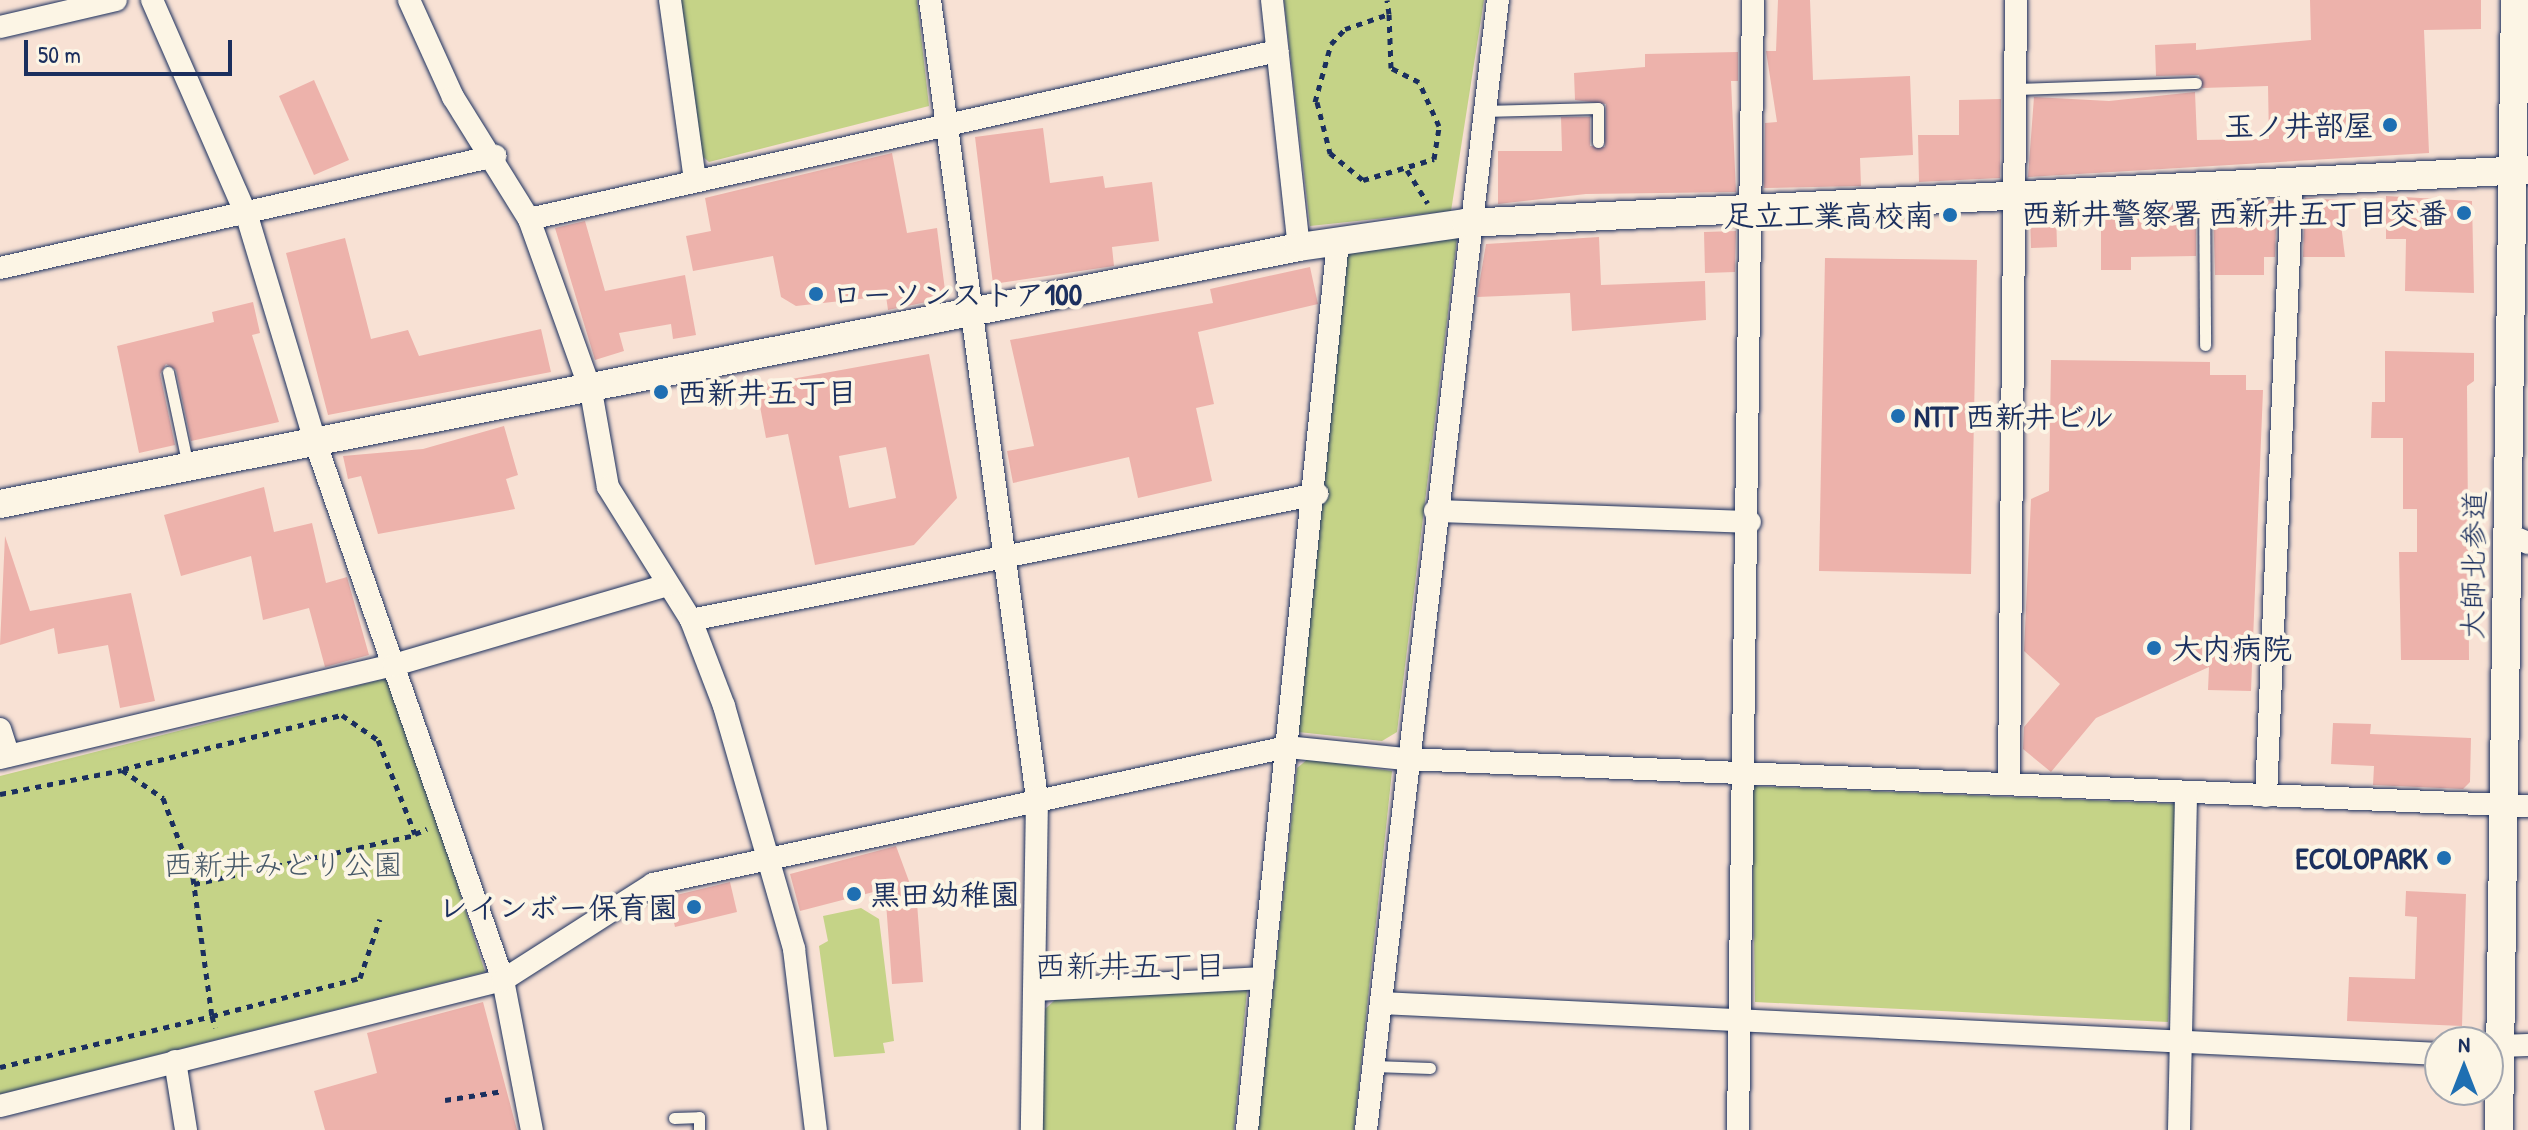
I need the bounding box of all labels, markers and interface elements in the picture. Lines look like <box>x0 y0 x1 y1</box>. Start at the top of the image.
scale bar <box>28 24 236 74</box>
text: 50 m <box>38 38 81 70</box>
place label: 玉ノ井部屋 <box>2224 107 2374 143</box>
marker: 玉ノ井部屋 <box>2381 116 2399 134</box>
place label: 西新井警察署 西新井五丁目交番 <box>2021 195 2448 231</box>
place label: 足立工業高校南 <box>1724 197 1934 233</box>
marker: 西新井警察署 西新井五丁目交番 <box>2455 204 2473 222</box>
marker: 足立工業高校南 <box>1941 206 1959 224</box>
place label: ローソンストア100 <box>832 276 1080 312</box>
marker: ローソンストア100 <box>807 285 825 303</box>
place label: 西新井五丁目 <box>677 374 857 410</box>
marker: 西新井五丁目 <box>652 383 670 401</box>
place label: NTT 西新井ビル <box>1914 398 2115 434</box>
marker: NTT 西新井ビル <box>1889 407 1907 425</box>
street label: 大師北参道 <box>2454 490 2492 640</box>
place label: 大内病院 <box>2172 630 2292 666</box>
marker: 大内病院 <box>2143 637 2165 659</box>
place label: ECOLOPARK <box>2295 840 2428 876</box>
park label: 西新井みどり公園 <box>163 846 403 882</box>
marker: ECOLOPARK <box>2435 849 2453 867</box>
place label: 黒田幼稚園 <box>870 876 1020 912</box>
marker: 黒田幼稚園 <box>845 885 863 903</box>
place label: レインボー保育園 <box>438 889 678 925</box>
marker: レインボー保育園 <box>685 898 703 916</box>
district label: 西新井五丁目 <box>1034 947 1226 985</box>
north arrow <box>2424 1026 2504 1106</box>
text: N <box>2458 1029 2470 1059</box>

